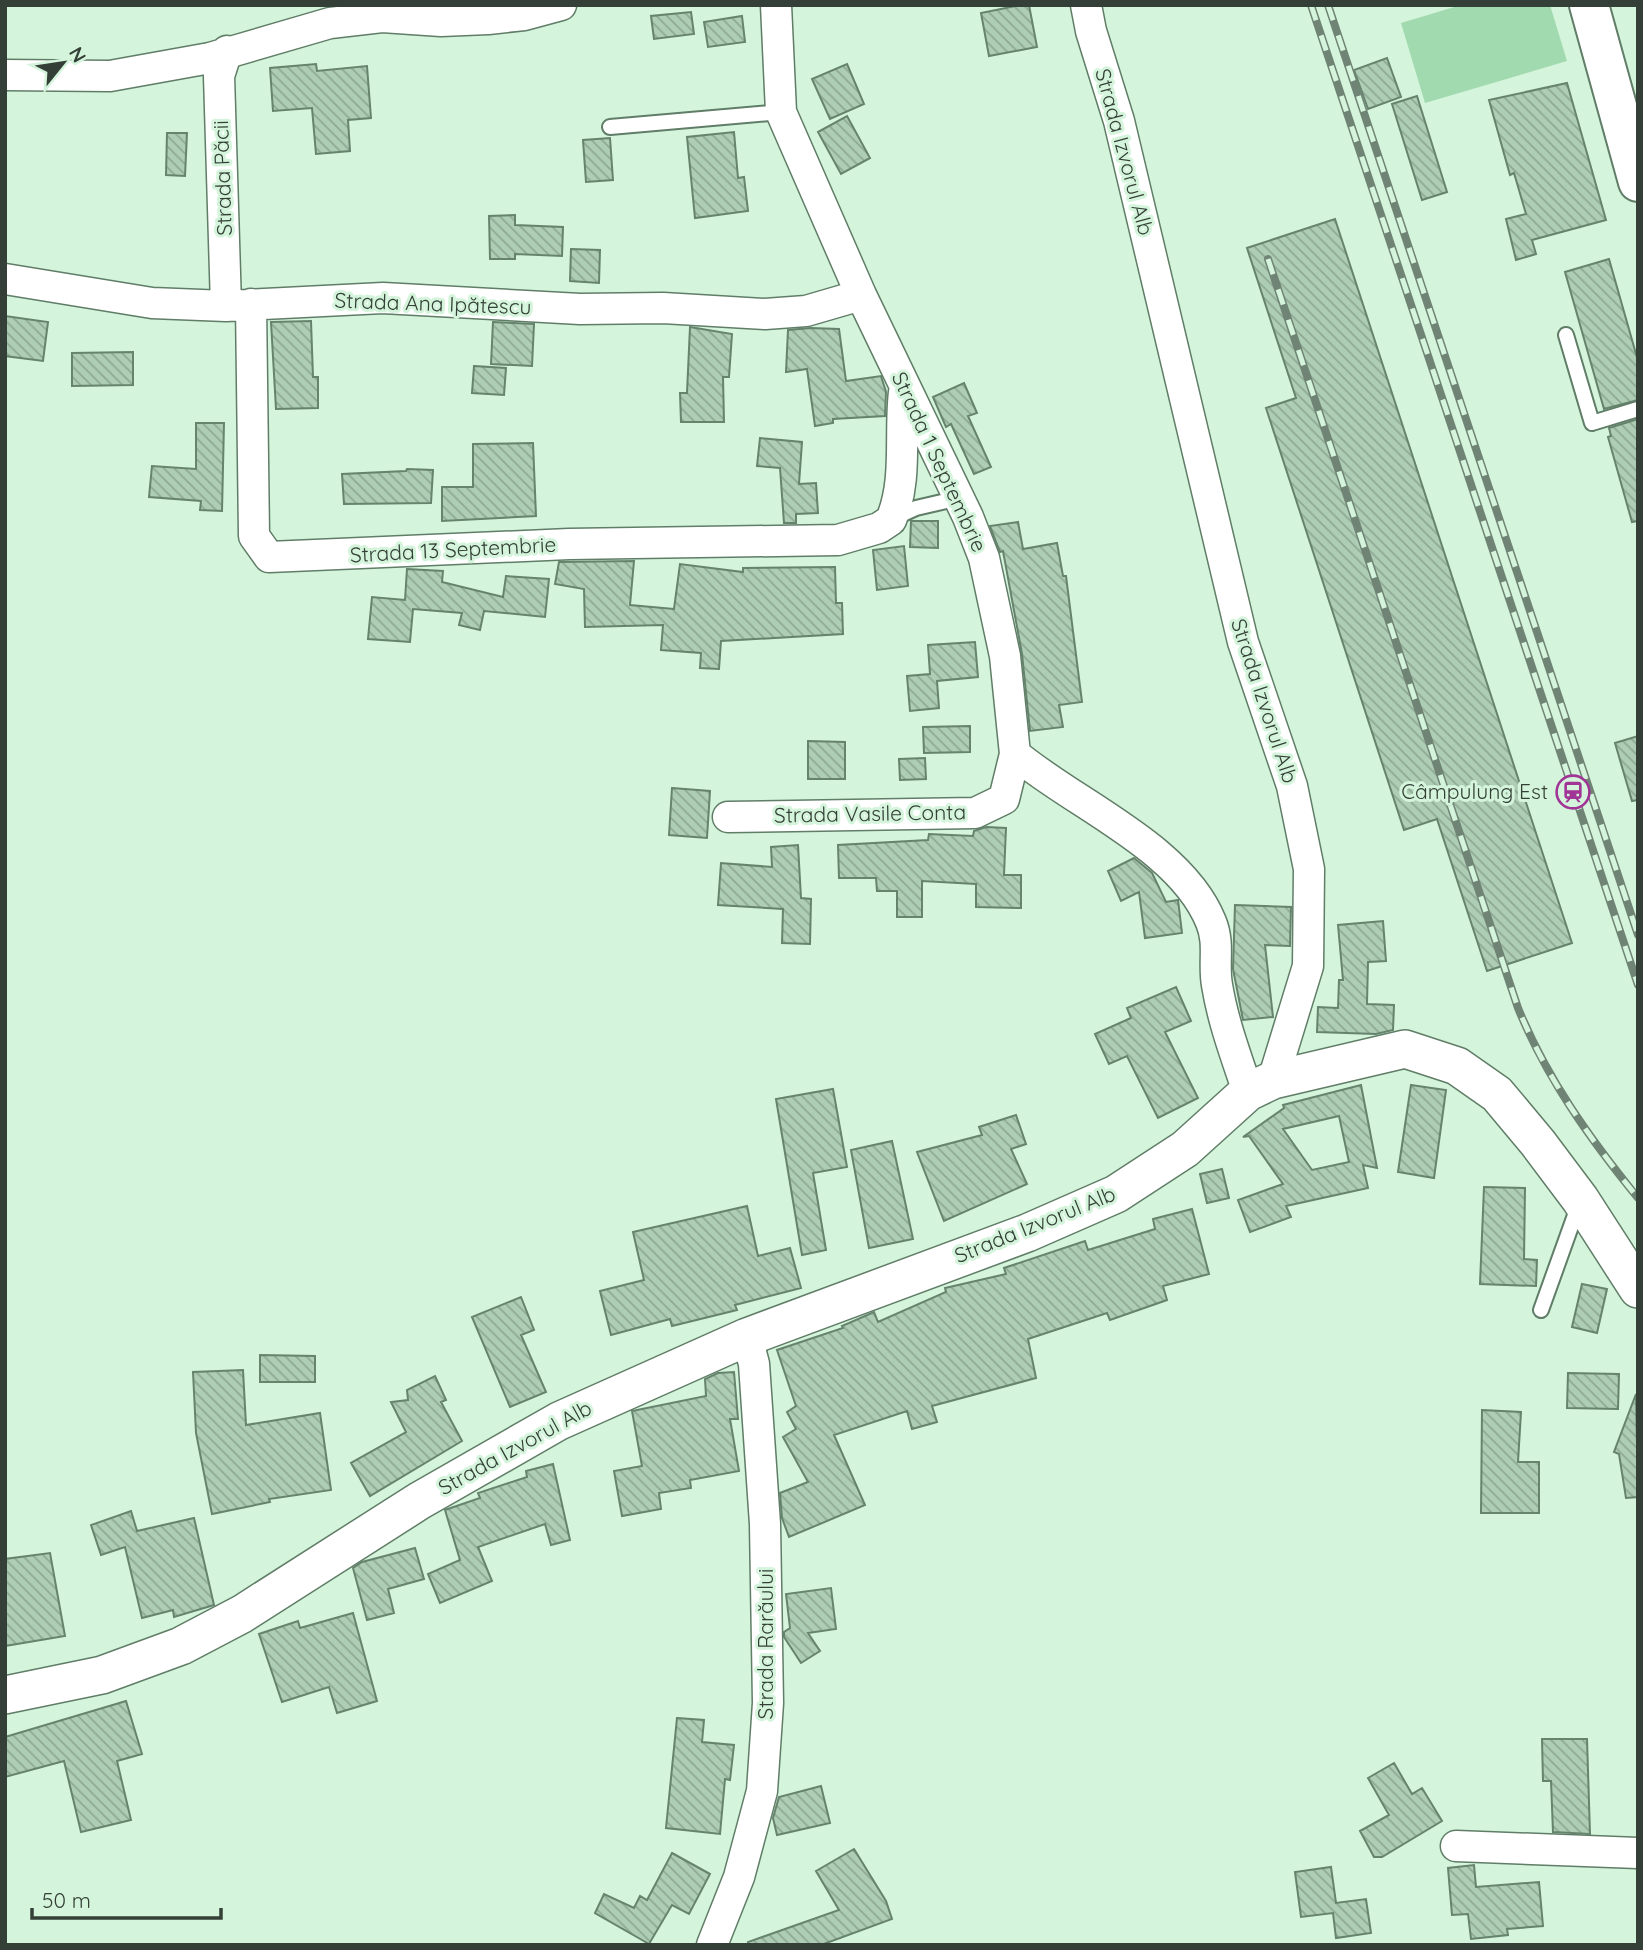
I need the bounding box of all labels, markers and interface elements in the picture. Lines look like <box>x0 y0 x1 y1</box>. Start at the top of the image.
north arrow <box>28 28 98 98</box>
text: N <box>64 42 92 67</box>
street label: Strada Izvorul Alb <box>1090 66 1160 238</box>
street label: Strada Păcii <box>207 120 237 236</box>
street label: Strada Ana Ipătescu <box>334 287 532 319</box>
street label: Strada 1 Septembrie <box>887 367 993 556</box>
street label: Strada 13 Septembrie <box>349 531 557 567</box>
street label: Strada Izvorul Alb <box>1226 615 1304 786</box>
station icon: Câmpulung Est <box>1554 773 1592 811</box>
place label: Câmpulung Est <box>1401 778 1548 804</box>
street label: Strada Vasile Conta <box>774 798 966 828</box>
street label: Strada Izvorul Alb <box>950 1180 1119 1268</box>
street label: Strada Izvorul Alb <box>433 1394 596 1500</box>
street label: Strada Rarăului <box>752 1568 778 1720</box>
scale bar <box>32 1876 220 1920</box>
text: 50 m <box>42 1887 91 1913</box>

